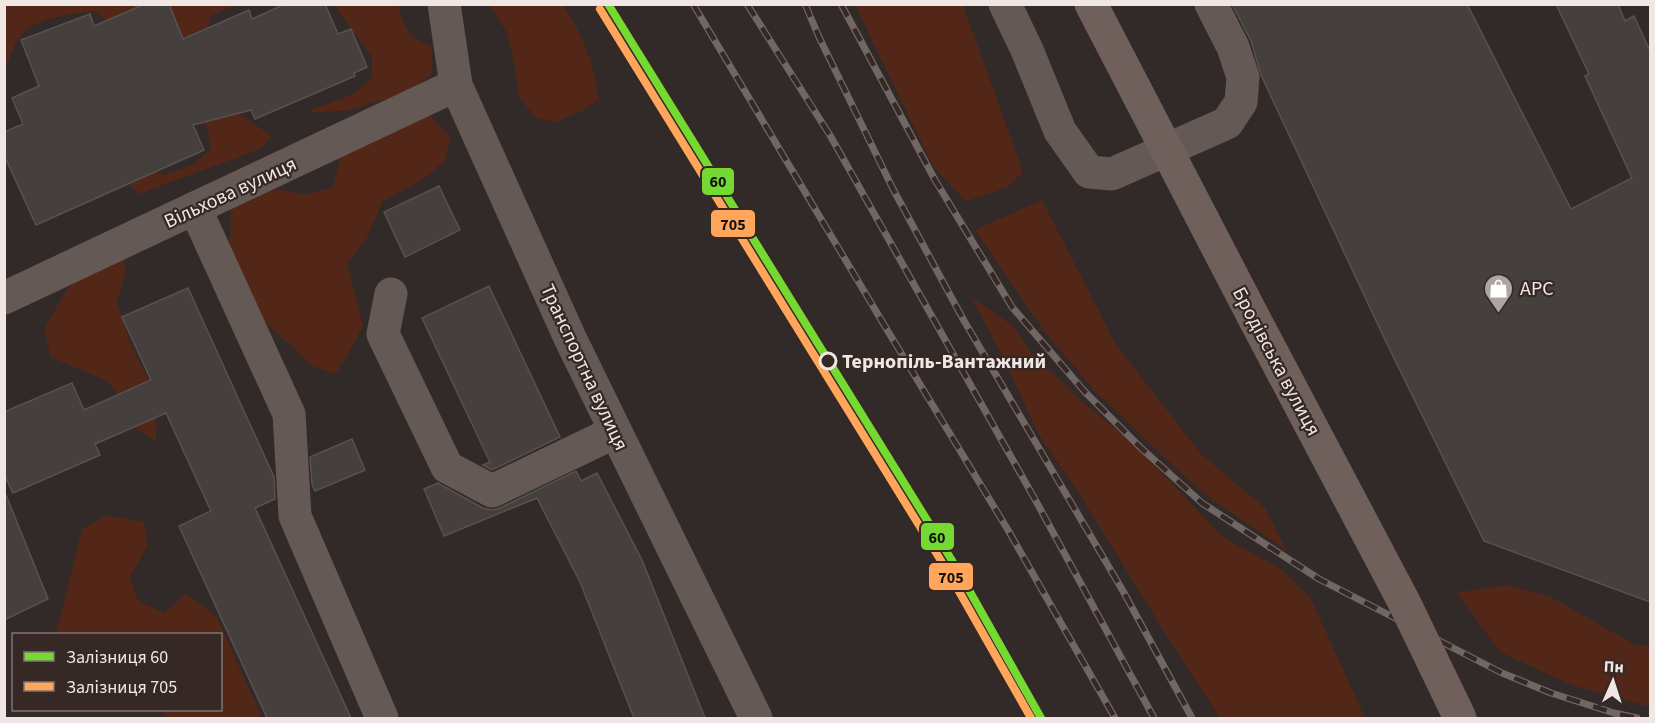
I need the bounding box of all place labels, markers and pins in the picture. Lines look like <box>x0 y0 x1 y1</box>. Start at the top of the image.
shop icon: АРС <box>1483 272 1515 314</box>
place label: АРС <box>1520 275 1554 303</box>
place label: Тернопіль-Вантажний <box>842 348 1046 376</box>
marker: Тернопіль-Вантажний <box>819 352 837 370</box>

